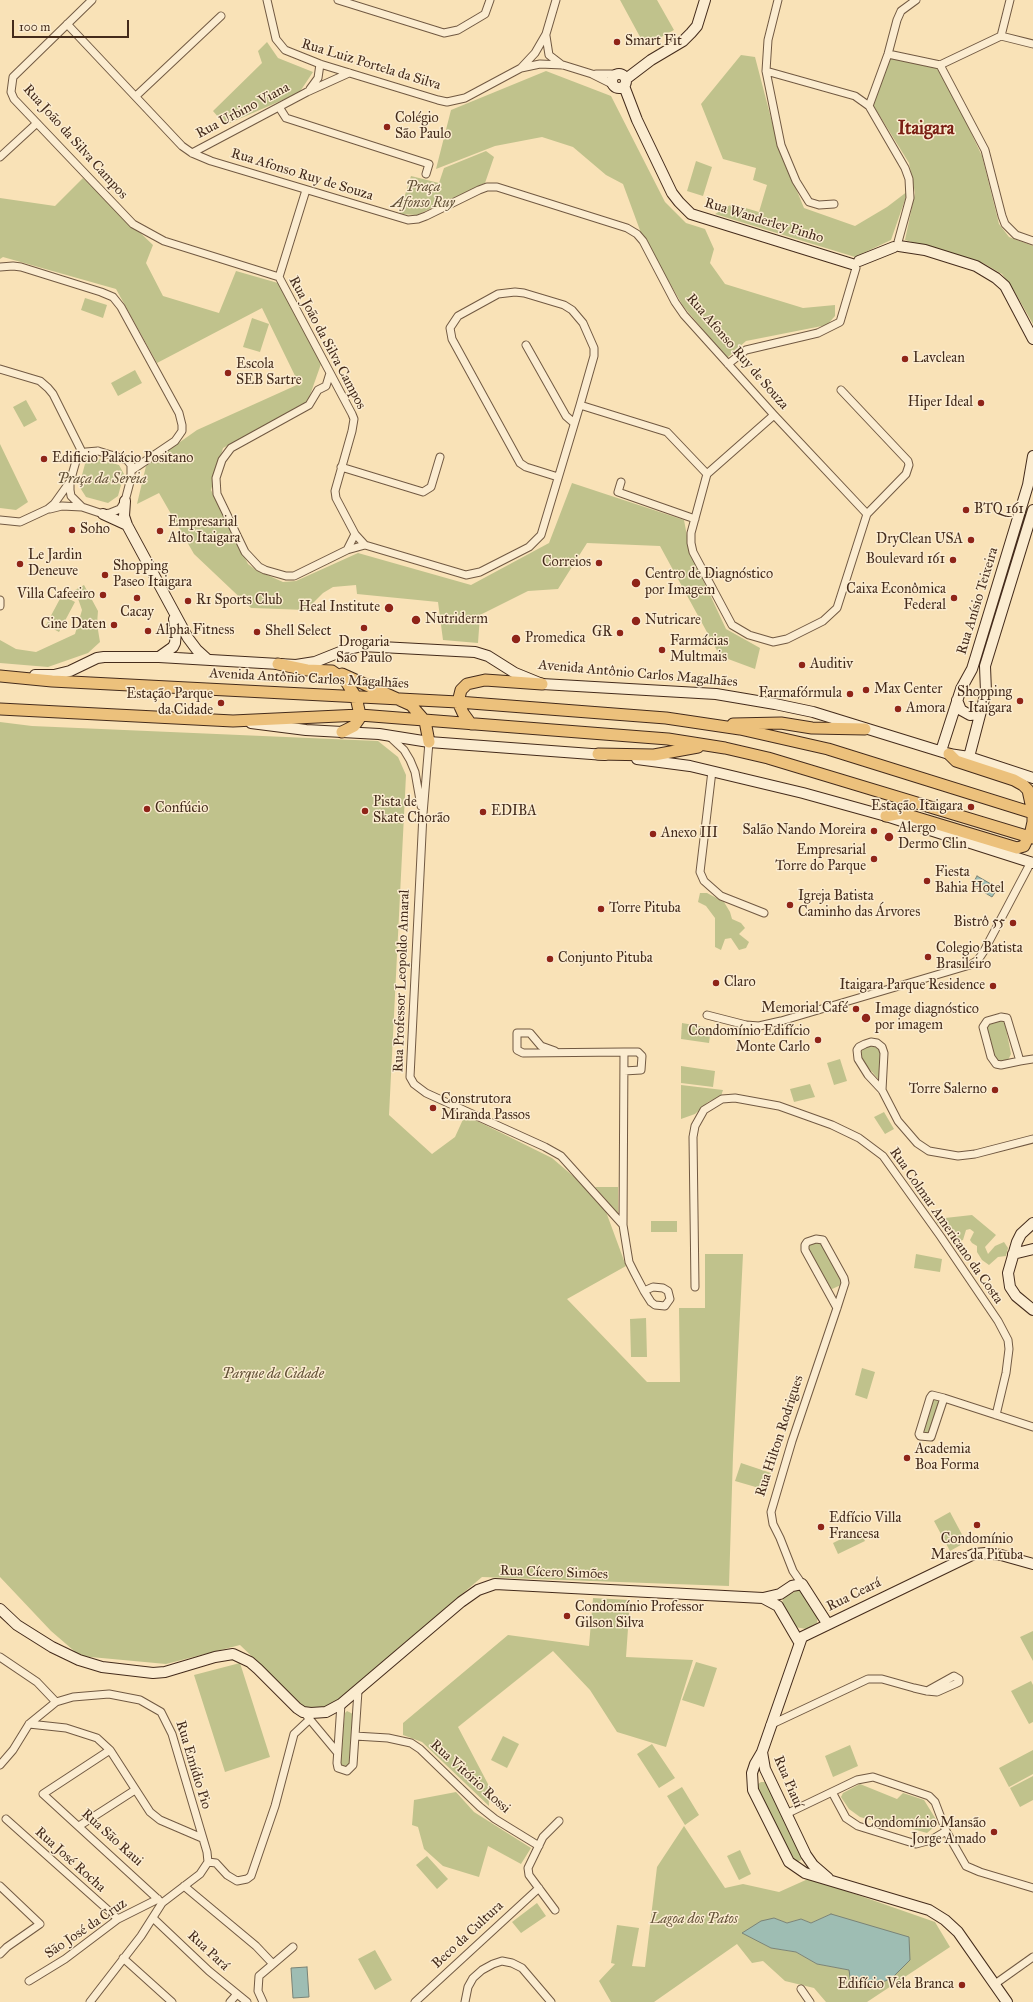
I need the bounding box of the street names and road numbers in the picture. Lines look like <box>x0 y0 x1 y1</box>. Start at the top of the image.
street label: Rua Luiz Portela da Silva <box>299 36 443 94</box>
street label: Rua Urbino Viana <box>193 79 293 143</box>
street label: Rua João da Silva Campos <box>19 81 131 203</box>
street label: Rua Afonso Ruy de Souza <box>229 145 375 205</box>
street label: Rua Wanderley Pinho <box>702 195 826 247</box>
street label: Rua João da Silva Campos <box>285 274 369 412</box>
street label: Rua Afonso Ruy de Souza <box>682 291 792 413</box>
street label: Rua Anísio Teixeira <box>954 545 1002 657</box>
street label: Avenida Antônio Carlos Magalhães <box>538 657 738 691</box>
street label: Avenida Antônio Carlos Magalhães <box>209 665 409 693</box>
street label: Rua Professor Leopoldo Amaral <box>390 889 414 1073</box>
street label: Rua Colmar Americano da Costa <box>886 1145 1006 1307</box>
street label: Rua Hilton Rodrigues <box>752 1373 808 1499</box>
street label: Rua Cícero Simões <box>500 1563 608 1583</box>
street label: Rua Ceará <box>824 1575 884 1615</box>
street label: Rua Emídio Pio <box>172 1719 214 1811</box>
street label: Rua Vitório Rossi <box>427 1737 513 1817</box>
street label: Rua Piauí <box>769 1753 807 1811</box>
street label: Rua São Raui <box>78 1806 146 1870</box>
street label: Rua José Rocha <box>31 1824 109 1896</box>
street label: São José da Cruz <box>42 1895 130 1963</box>
street label: Beco da Cultura <box>429 1898 507 1972</box>
street label: Rua Pará <box>184 1927 232 1975</box>

